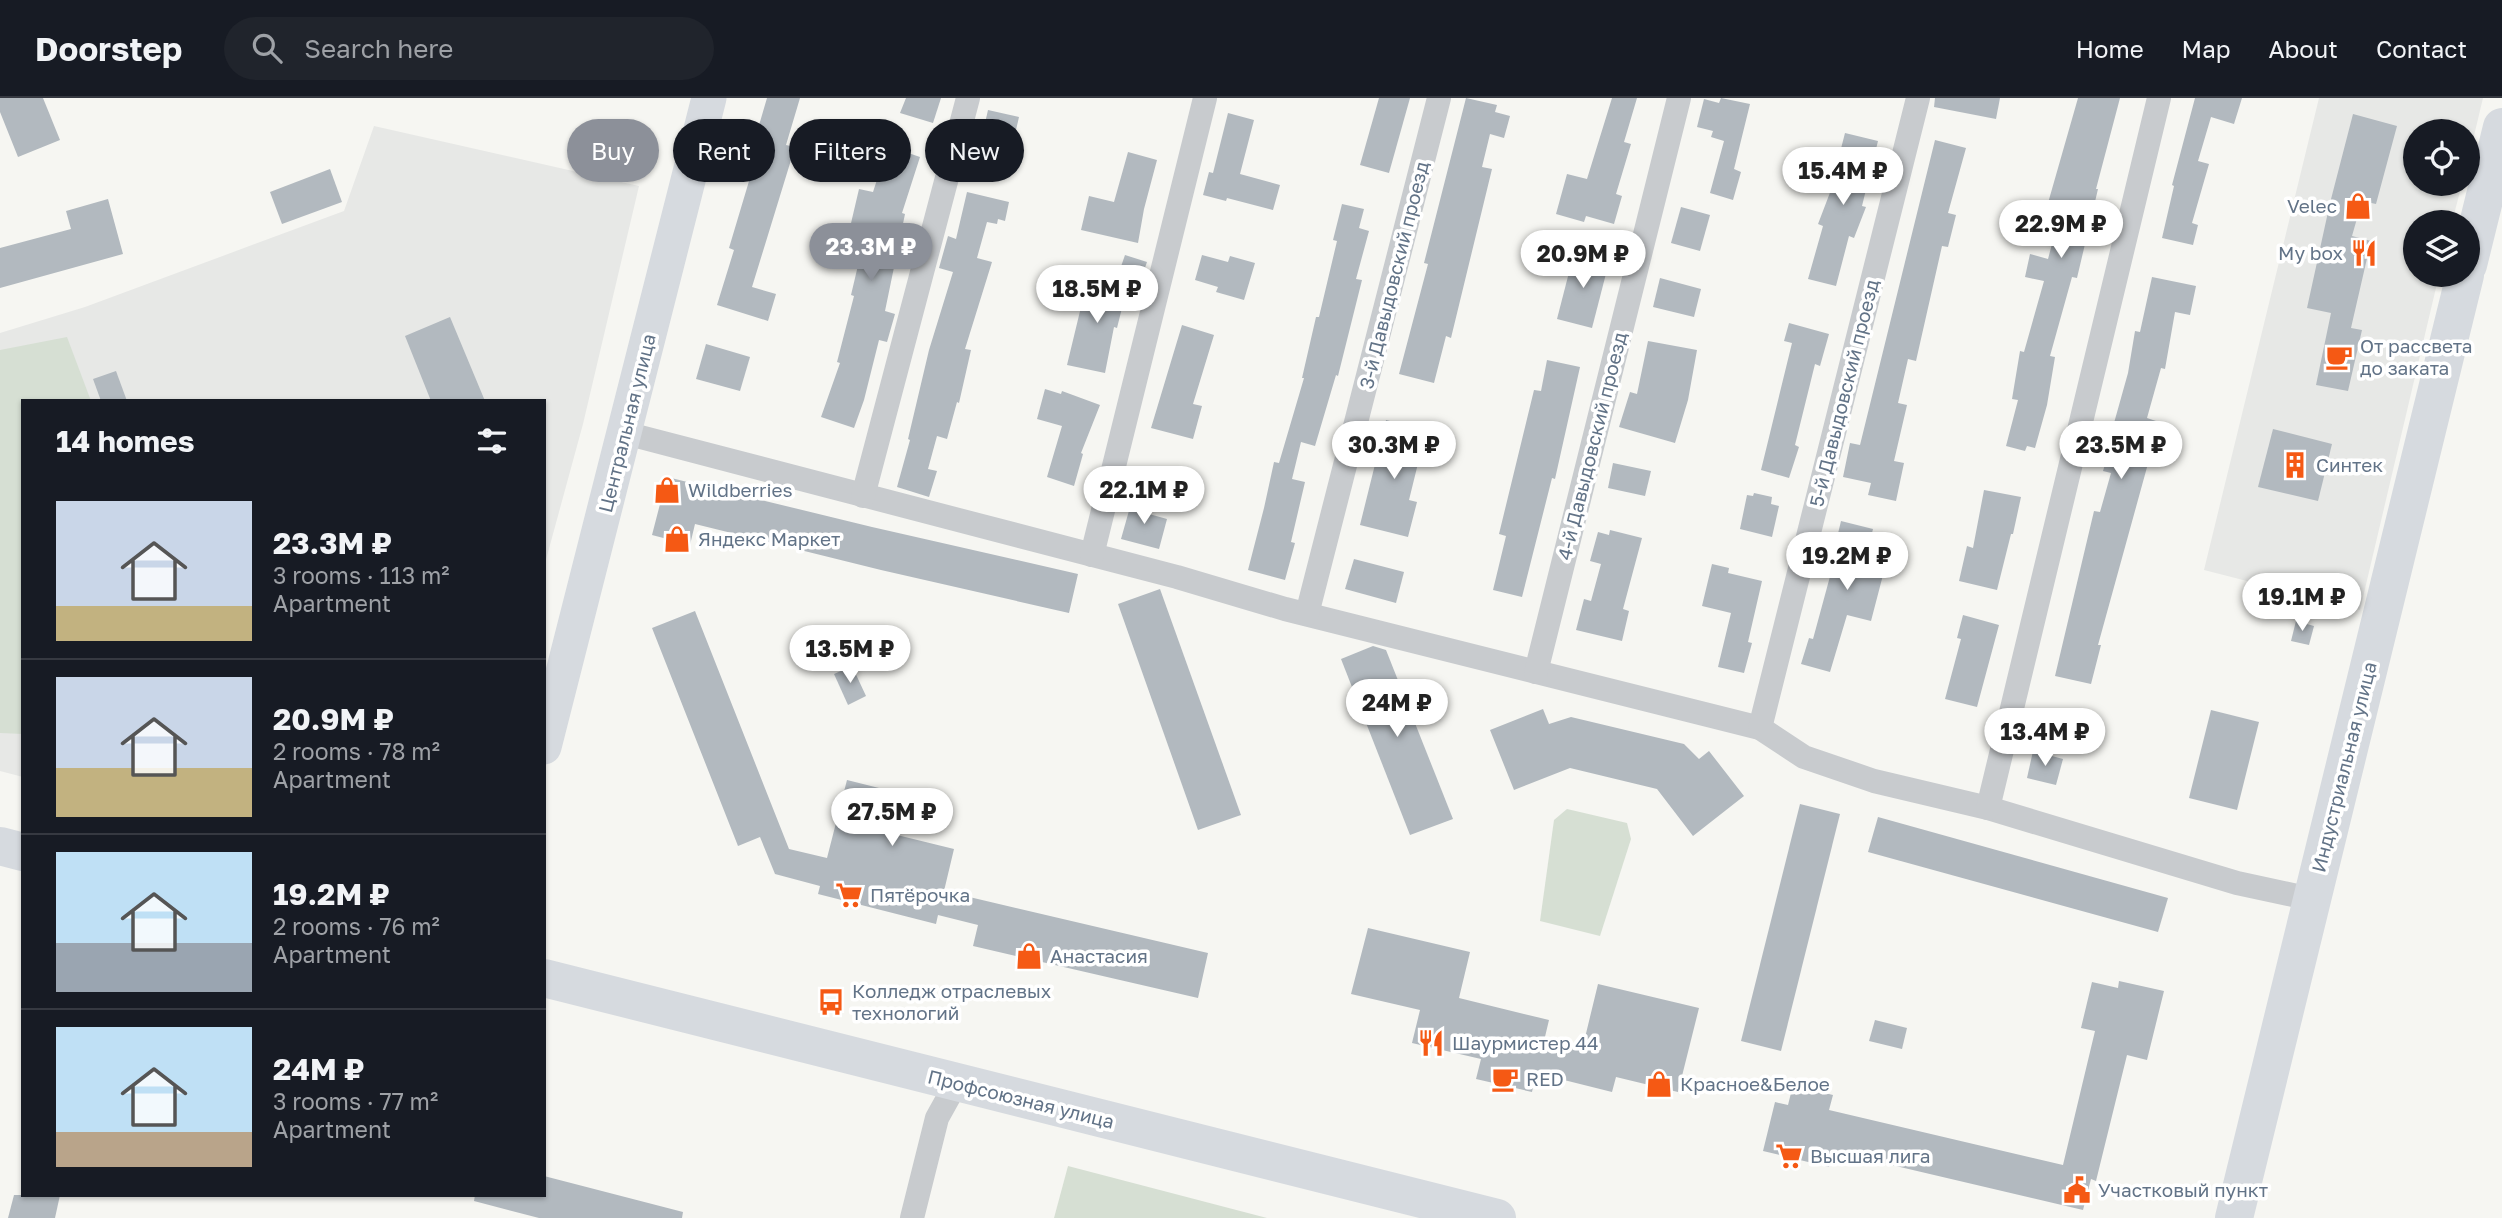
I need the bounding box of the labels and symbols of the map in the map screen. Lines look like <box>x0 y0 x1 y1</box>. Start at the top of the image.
pin: 15.4M ₽ <box>1778 148 1908 207</box>
street label: 3-й Давыдовский проезд <box>1354 158 1433 391</box>
shop icon: Velec <box>2343 191 2373 221</box>
place label: Velec <box>2287 194 2337 217</box>
pin: 22.9M ₽ <box>1996 200 2126 260</box>
pin: 23.3M ₽ <box>806 223 936 283</box>
pin: 20.9M ₽ <box>1518 230 1648 290</box>
restaurant icon: My box <box>2349 238 2379 268</box>
place label: My box <box>2278 241 2343 264</box>
pin: 18.5M ₽ <box>1032 266 1162 325</box>
street label: 5-й Давыдовский проезд <box>1804 276 1883 509</box>
street label: 4-й Давыдовский проезд <box>1552 329 1631 562</box>
street label: Центральная улица <box>593 331 660 515</box>
place label: От рассвета до заката <box>2360 334 2472 379</box>
cafe icon: От рассвета до заката <box>2324 342 2354 372</box>
pin: 30.3M ₽ <box>1329 422 1459 481</box>
pin: 23.5M ₽ <box>2056 422 2186 481</box>
building icon: Синтек <box>2280 450 2310 480</box>
place label: Синтек <box>2316 453 2383 476</box>
pin: 22.1M ₽ <box>1079 466 1209 526</box>
shop icon: Wildberries <box>652 475 682 505</box>
place label: Wildberries <box>688 478 793 501</box>
shop icon: Яндекс Маркет <box>662 524 692 554</box>
place label: Яндекс Маркет <box>698 527 840 550</box>
pin: 19.2M ₽ <box>1782 532 1912 592</box>
pin: 19.1M ₽ <box>2237 574 2367 633</box>
pin: 13.5M ₽ <box>785 626 915 685</box>
street label: Индустриальная улица <box>2306 659 2381 874</box>
pin: 24M ₽ <box>1348 680 1446 739</box>
pin: 13.4M ₽ <box>1980 708 2110 768</box>
pin: 27.5M ₽ <box>827 788 957 848</box>
supermarket icon: Пятёрочка <box>834 880 864 910</box>
place label: Пятёрочка <box>870 883 970 906</box>
shop icon: Анастасия <box>1014 941 1044 971</box>
place label: Анастасия <box>1050 944 1148 967</box>
place label: Колледж отраслевых технологий <box>852 979 1051 1024</box>
bus stop icon: Колледж отраслевых технологий <box>816 987 846 1017</box>
restaurant icon: Шаурмистер 44 <box>1416 1028 1446 1058</box>
place label: Шаурмистер 44 <box>1452 1031 1599 1054</box>
street label: Профсоюзная улица <box>925 1064 1117 1133</box>
cafe icon: RED <box>1490 1064 1520 1094</box>
place label: RED <box>1526 1067 1564 1090</box>
shop icon: Красное&Белое <box>1644 1069 1674 1099</box>
place label: Красное&Белое <box>1680 1072 1830 1095</box>
supermarket icon: Высшая лига <box>1774 1141 1804 1171</box>
place label: Высшая лига <box>1810 1144 1930 1167</box>
public building icon: Участковый пункт <box>2062 1175 2092 1205</box>
place label: Участковый пункт <box>2098 1178 2268 1201</box>

